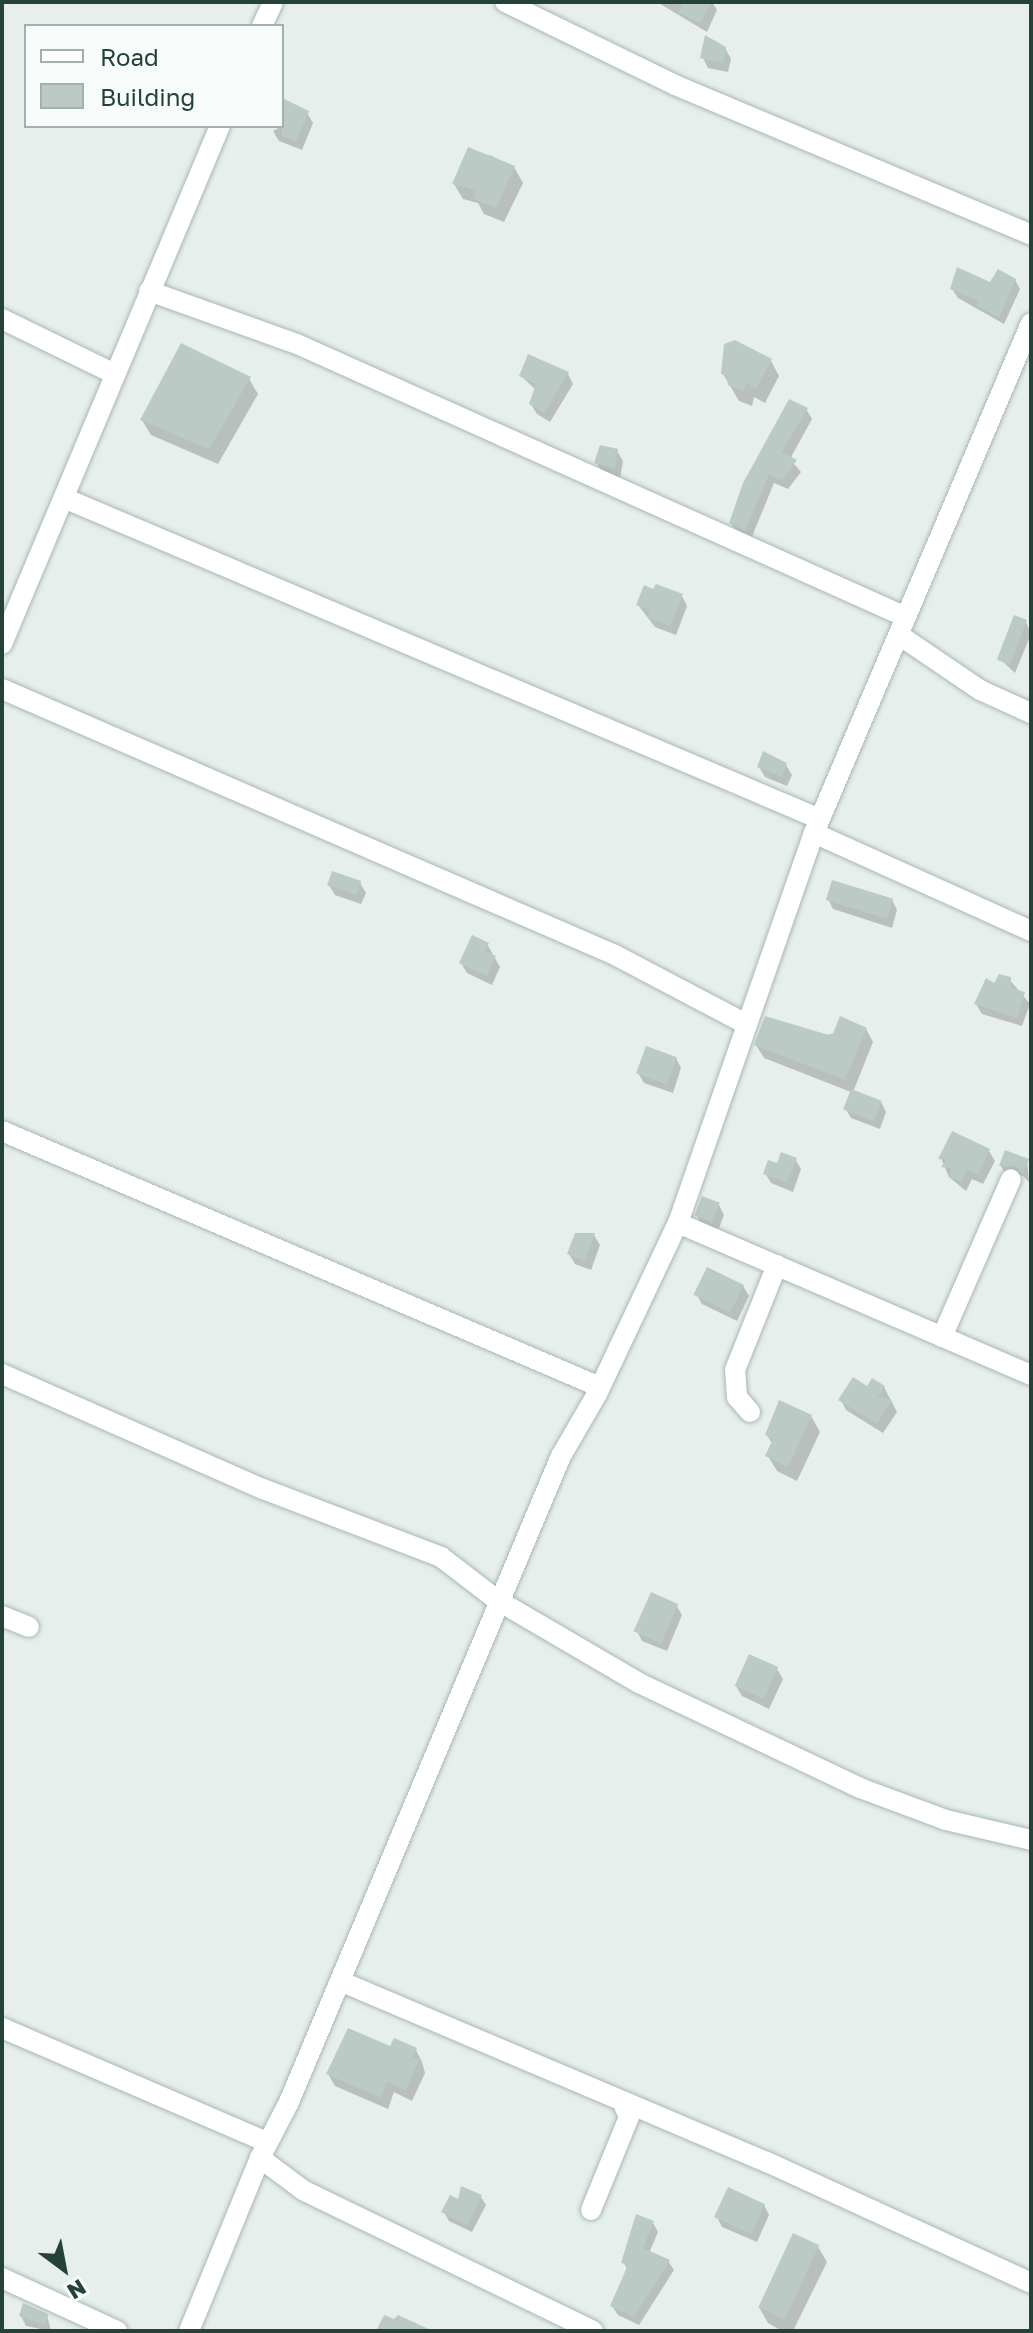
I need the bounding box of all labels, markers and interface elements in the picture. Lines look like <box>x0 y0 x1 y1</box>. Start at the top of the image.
legend <box>24 24 284 128</box>
text: Road <box>100 42 159 71</box>
text: Building <box>100 82 195 111</box>
north arrow <box>24 2229 104 2309</box>
text: N <box>63 2274 91 2306</box>

